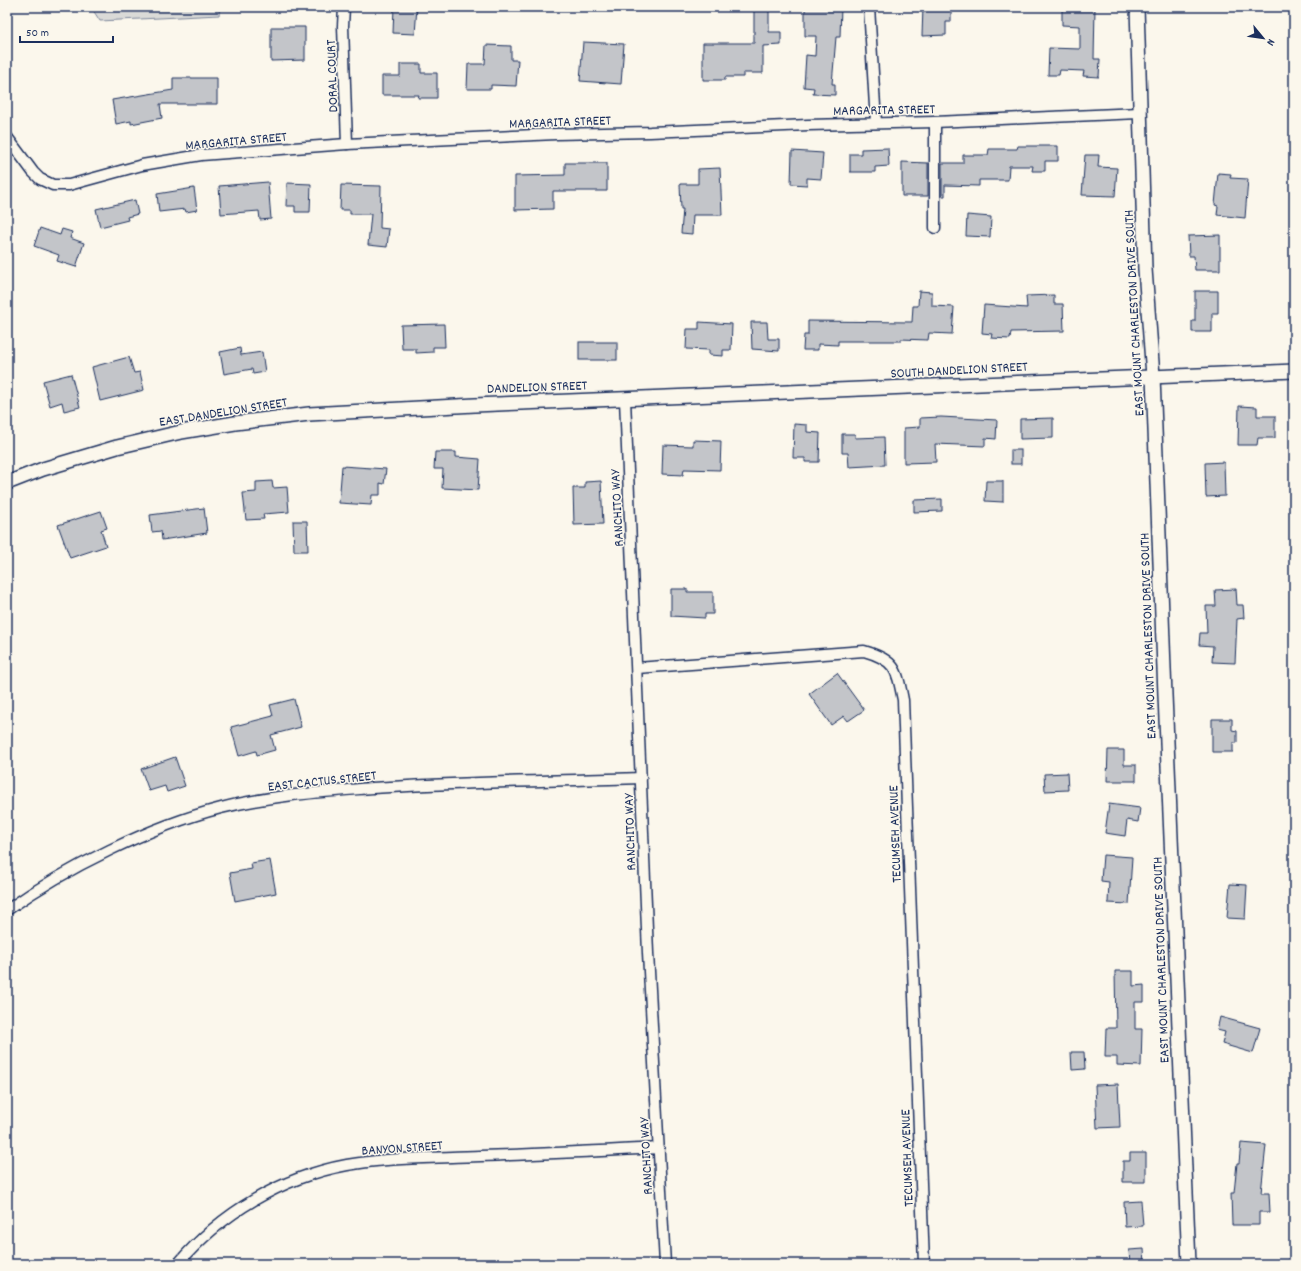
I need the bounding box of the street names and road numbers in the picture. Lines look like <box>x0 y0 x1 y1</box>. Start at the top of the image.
street label: DORAL COURT <box>322 39 344 113</box>
street label: MARGARITA STREET <box>833 100 936 122</box>
street label: MARGARITA STREET <box>509 111 612 135</box>
street label: MARGARITA STREET <box>185 128 288 156</box>
street label: EAST MOUNT CHARLESTON DRIVE SOUTH <box>1120 209 1150 417</box>
street label: SOUTH DANDELION STREET <box>890 357 1029 385</box>
street label: DANDELION STREET <box>487 376 588 400</box>
street label: EAST DANDELION STREET <box>158 393 289 433</box>
street label: RANCHITO WAY <box>606 468 630 547</box>
street label: EAST MOUNT CHARLESTON DRIVE SOUTH <box>1135 532 1163 740</box>
street label: EAST CACTUS STREET <box>267 766 378 798</box>
street label: TECUMSEH AVENUE <box>884 784 908 883</box>
street label: RANCHITO WAY <box>620 792 642 871</box>
street label: EAST MOUNT CHARLESTON DRIVE SOUTH <box>1148 856 1176 1064</box>
street label: TECUMSEH AVENUE <box>896 1108 920 1207</box>
street label: RANCHITO WAY <box>635 1116 659 1195</box>
street label: BANYON STREET <box>361 1136 444 1162</box>

